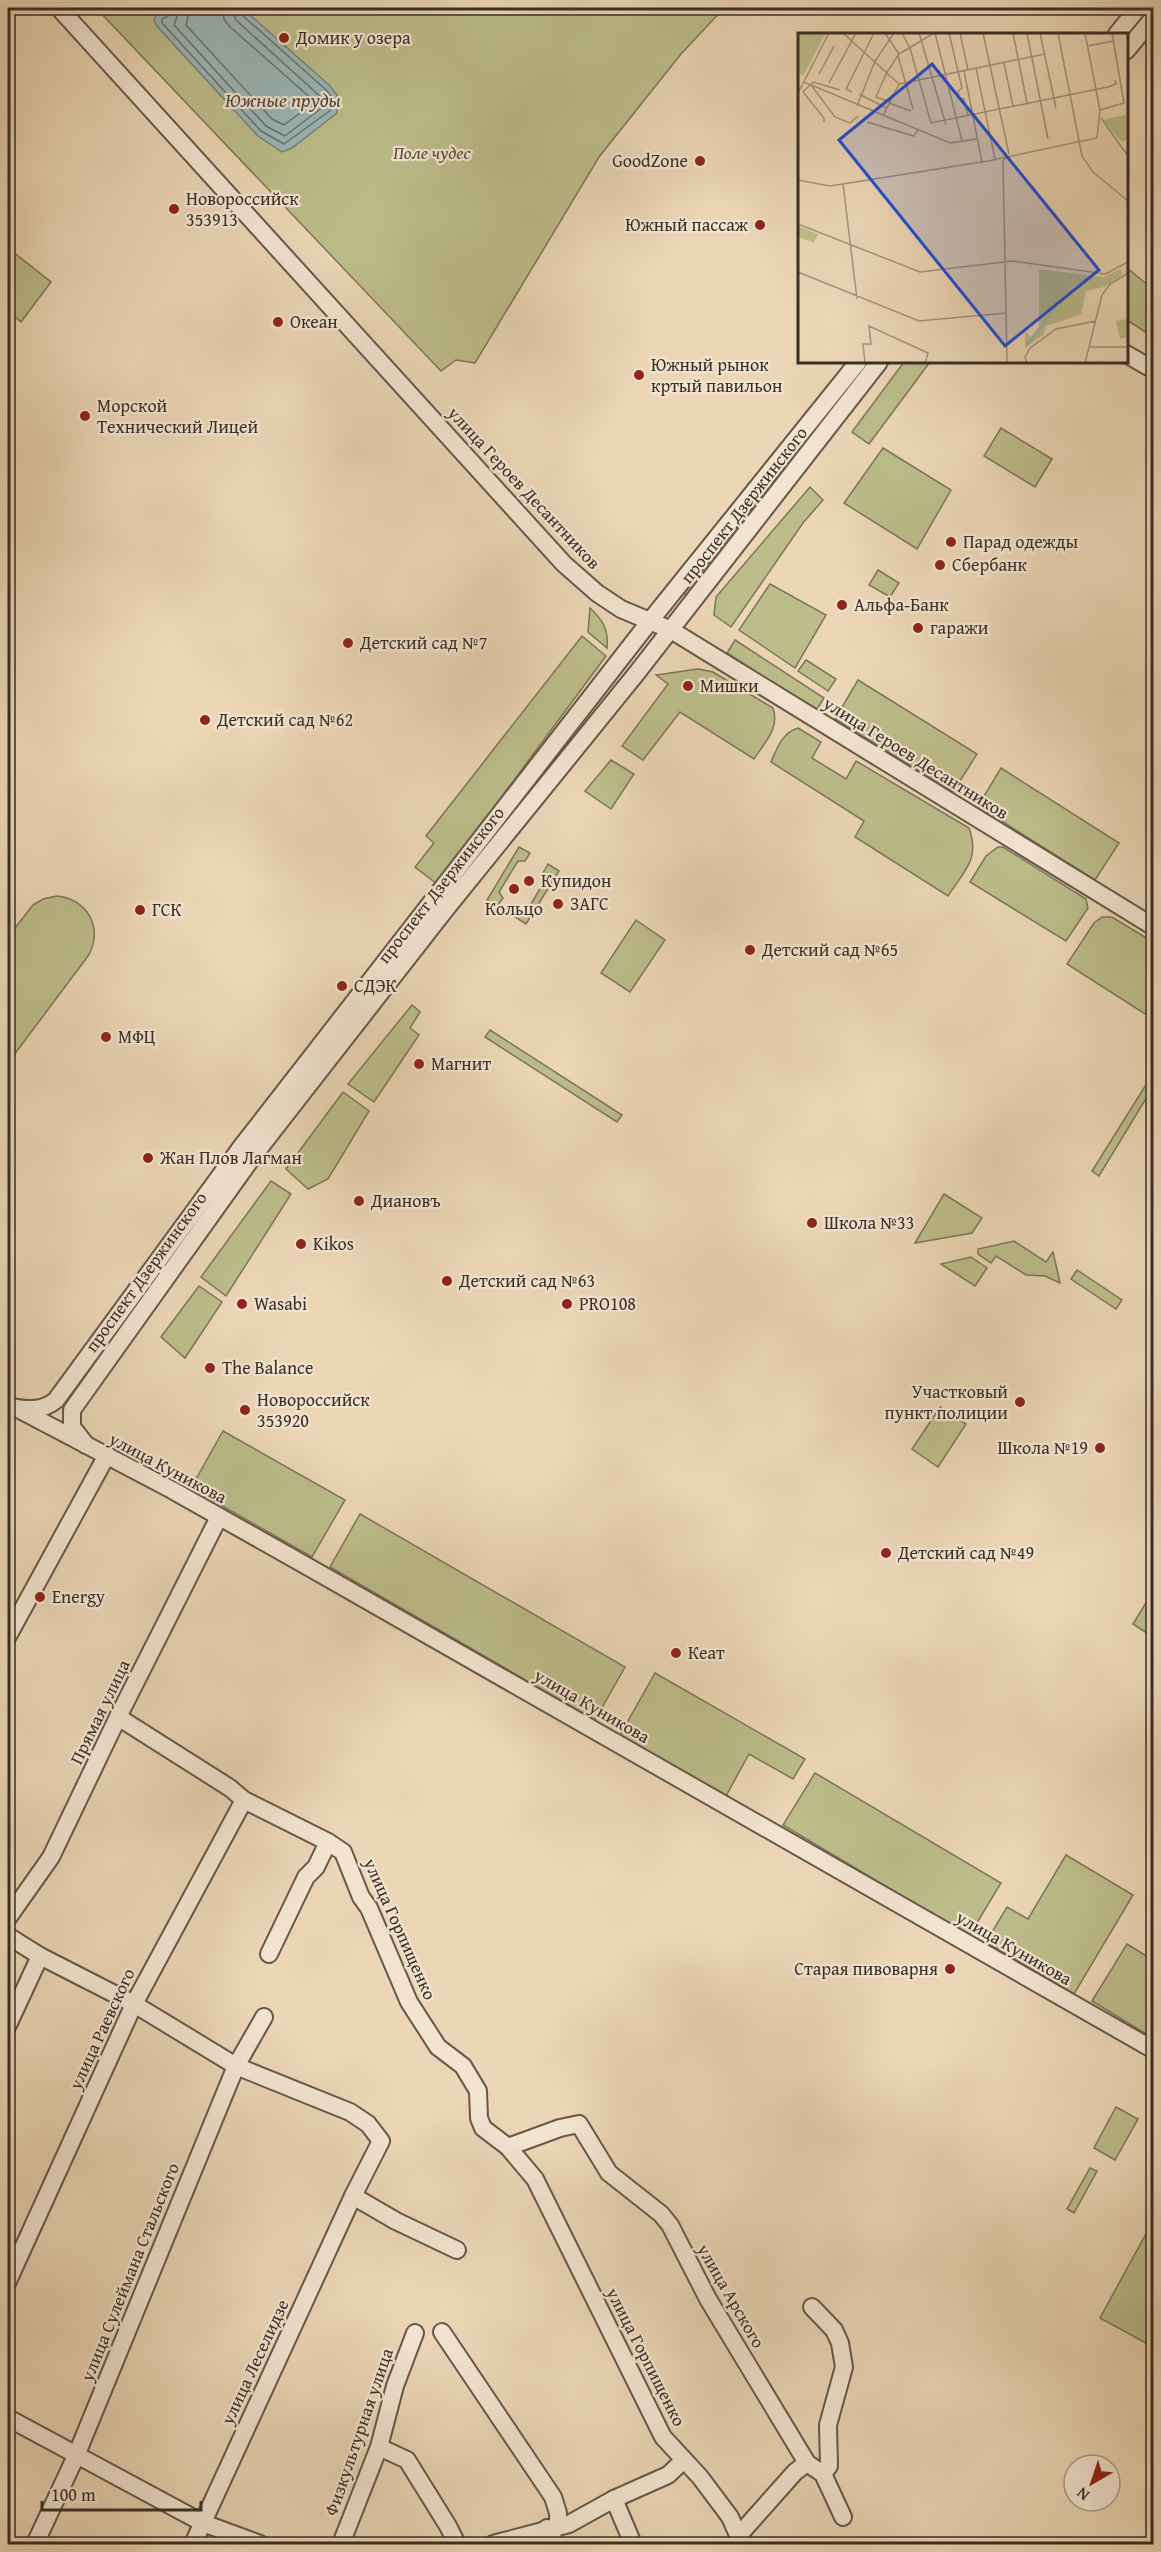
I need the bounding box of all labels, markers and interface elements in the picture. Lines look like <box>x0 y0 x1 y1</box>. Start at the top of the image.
place label: Домик у озера <box>295 24 411 51</box>
marker: Домик у озера <box>277 31 291 45</box>
inset map <box>798 33 1128 363</box>
water label: Южные пруды <box>225 85 342 114</box>
park label: Поле чудес <box>393 139 472 166</box>
place label: GoodZone <box>612 147 688 174</box>
marker: GoodZone <box>693 154 707 168</box>
place label: Новороссийск 353913 <box>186 185 299 233</box>
marker: Новороссийск 353913 <box>167 202 181 216</box>
place label: Южный пассаж <box>625 211 749 238</box>
marker: Южный пассаж <box>753 218 767 232</box>
place label: Океан <box>290 308 338 335</box>
marker: Океан <box>271 315 285 329</box>
place label: Южный рынок кртый павильон <box>651 351 782 399</box>
marker: Южный рынок кртый павильон <box>632 368 646 382</box>
place label: Морской Технический Лицей <box>97 392 259 440</box>
street label: улица Героев Десантников <box>441 399 607 575</box>
marker: Морской Технический Лицей <box>78 409 92 423</box>
street label: проспект Дзержинского <box>674 420 814 589</box>
place label: Парад одежды <box>963 528 1079 555</box>
marker: Парад одежды <box>944 535 958 549</box>
place label: Сбербанк <box>952 551 1027 578</box>
marker: Сбербанк <box>933 558 947 572</box>
place label: Альфа-Банк <box>854 591 949 618</box>
marker: Альфа-Банк <box>835 598 849 612</box>
place label: гаражи <box>930 614 989 641</box>
marker: гаражи <box>911 621 925 635</box>
place label: Детский сад №7 <box>359 629 487 656</box>
marker: Детский сад №7 <box>341 636 355 650</box>
place label: Мишки <box>700 672 759 699</box>
marker: Мишки <box>681 679 695 693</box>
street label: улица Героев Десантников <box>818 689 1014 826</box>
place label: Детский сад №62 <box>216 706 353 733</box>
marker: Детский сад №62 <box>198 713 212 727</box>
street label: проспект Дзержинского <box>371 800 511 969</box>
place label: Купидон <box>541 867 612 894</box>
marker: Купидон <box>522 874 536 888</box>
marker: Кольцо <box>507 882 521 896</box>
place label: ЗАГС <box>570 890 609 917</box>
place label: Кольцо <box>485 895 543 922</box>
place label: ГСК <box>152 896 182 923</box>
marker: ЗАГС <box>551 897 565 911</box>
marker: ГСК <box>133 903 147 917</box>
place label: Детский сад №65 <box>761 936 898 963</box>
marker: Детский сад №65 <box>743 943 757 957</box>
place label: СДЭК <box>354 972 397 999</box>
marker: СДЭК <box>335 979 349 993</box>
place label: МФЦ <box>118 1023 156 1050</box>
marker: МФЦ <box>99 1030 113 1044</box>
place label: Магнит <box>431 1050 491 1077</box>
marker: Магнит <box>412 1057 426 1071</box>
place label: Жан Плов Лагман <box>159 1144 302 1171</box>
marker: Жан Плов Лагман <box>141 1151 155 1165</box>
street label: проспект Дзержинского <box>78 1186 213 1358</box>
place label: Диановъ <box>370 1187 441 1214</box>
marker: Диановъ <box>352 1194 366 1208</box>
place label: Школа №33 <box>824 1209 914 1236</box>
marker: Школа №33 <box>805 1216 819 1230</box>
place label: Kikos <box>313 1230 354 1257</box>
marker: Kikos <box>294 1237 308 1251</box>
place label: Детский сад №63 <box>458 1267 595 1294</box>
marker: Детский сад №63 <box>440 1274 454 1288</box>
place label: Wasabi <box>254 1290 307 1317</box>
place label: PRO108 <box>579 1290 636 1317</box>
marker: Wasabi <box>235 1297 249 1311</box>
marker: PRO108 <box>560 1297 574 1311</box>
place label: The Balance <box>222 1354 313 1381</box>
marker: The Balance <box>203 1361 217 1375</box>
place label: Участковый пункт полиции <box>885 1378 1008 1426</box>
place label: Новороссийск 353920 <box>257 1386 370 1434</box>
marker: Участковый пункт полиции <box>1013 1395 1027 1409</box>
marker: Новороссийск 353920 <box>238 1403 252 1417</box>
street label: улица Куникова <box>104 1425 232 1510</box>
place label: Школа №19 <box>998 1434 1088 1461</box>
marker: Школа №19 <box>1093 1441 1107 1455</box>
place label: Детский сад №49 <box>897 1539 1034 1566</box>
marker: Детский сад №49 <box>879 1546 893 1560</box>
place label: Energy <box>52 1583 105 1610</box>
marker: Energy <box>33 1590 47 1604</box>
place label: Кеат <box>688 1639 725 1666</box>
marker: Кеат <box>669 1646 683 1660</box>
street label: Прямая улица <box>63 1654 137 1769</box>
street label: улица Куникова <box>528 1661 656 1750</box>
street label: улица Горпищенко <box>357 1853 444 2004</box>
street label: улица Куникова <box>950 1903 1078 1992</box>
place label: Старая пивоварня <box>794 1955 938 1982</box>
marker: Старая пивоварня <box>943 1962 957 1976</box>
street label: улица Раевского <box>61 1964 142 2095</box>
street label: улица Сулеймана Стальского <box>73 2158 186 2386</box>
street label: улица Арского <box>690 2238 772 2353</box>
street label: улица Горпищенко <box>599 2282 693 2431</box>
street label: улица Леселидзе <box>213 2295 295 2430</box>
street label: Физкультурная улица <box>317 2344 400 2519</box>
north arrow <box>1062 2453 1122 2513</box>
scale bar <box>42 2474 201 2512</box>
text: 100 m <box>51 2481 96 2508</box>
text: N <box>1071 2482 1094 2507</box>

